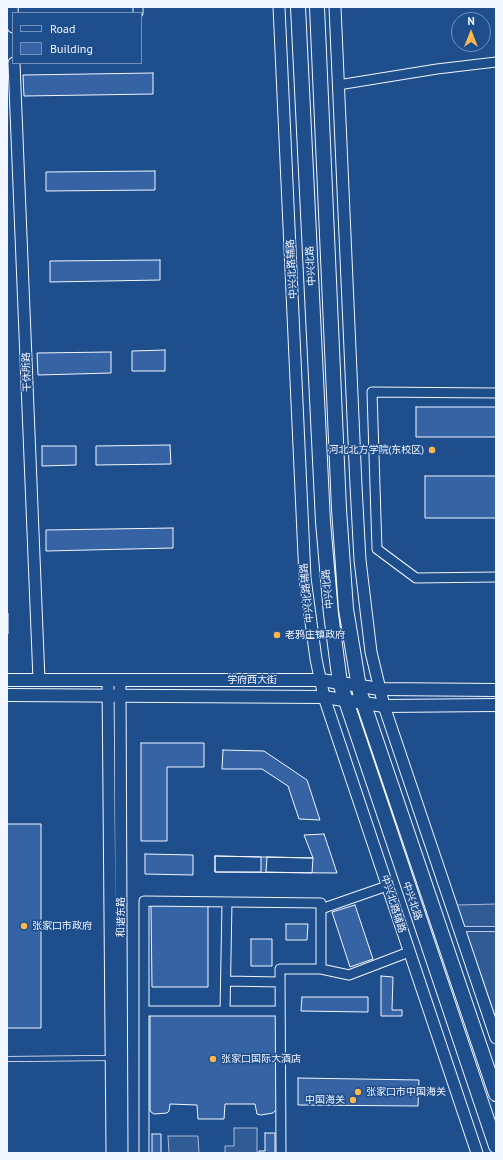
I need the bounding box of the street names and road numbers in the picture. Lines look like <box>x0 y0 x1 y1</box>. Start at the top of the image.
street label: 中兴北路辅路 <box>284 239 300 299</box>
street label: 中兴北路 <box>304 246 318 286</box>
street label: 干休所路 <box>20 352 34 392</box>
street label: 中兴北路辅路 <box>298 563 316 623</box>
street label: 中兴北路 <box>320 568 336 610</box>
street label: 学府西大街 <box>227 674 277 686</box>
street label: 中兴北路辅路 <box>378 874 408 934</box>
street label: 中兴北路 <box>400 880 424 922</box>
street label: 和谐东路 <box>115 897 127 937</box>

